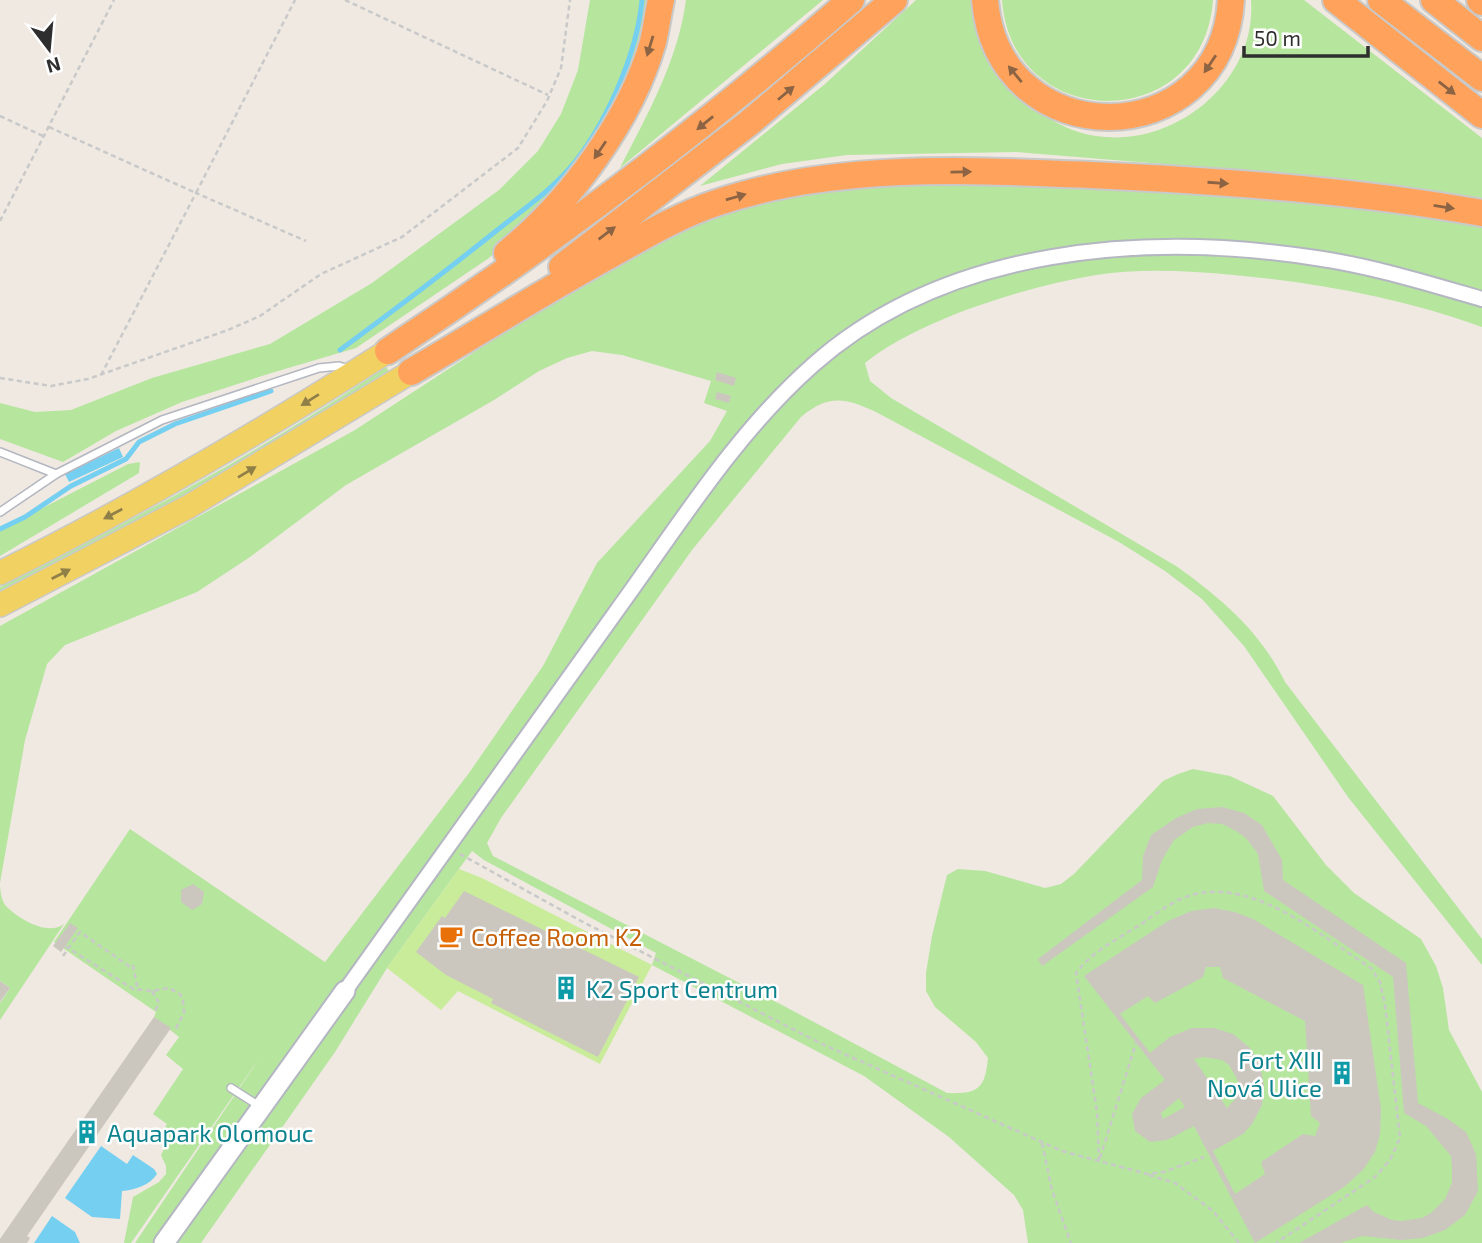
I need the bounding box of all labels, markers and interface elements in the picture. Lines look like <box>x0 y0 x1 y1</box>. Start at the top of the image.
north arrow <box>14 14 84 84</box>
scale bar <box>1244 14 1368 58</box>
text: 50 m <box>1254 25 1301 50</box>
one-way arrow <box>645 36 655 57</box>
text: N <box>44 53 64 79</box>
one-way arrow <box>1203 54 1216 74</box>
one-way arrow <box>1007 65 1022 83</box>
one-way arrow <box>1438 80 1456 95</box>
one-way arrow <box>777 86 794 101</box>
one-way arrow <box>696 115 714 130</box>
one-way arrow <box>593 140 606 160</box>
one-way arrow <box>951 167 973 178</box>
one-way arrow <box>1208 178 1230 189</box>
one-way arrow <box>726 191 747 201</box>
one-way arrow <box>1434 201 1456 212</box>
one-way arrow <box>598 226 616 240</box>
one-way arrow <box>300 394 319 407</box>
one-way arrow <box>237 466 256 478</box>
one-way arrow <box>103 508 123 520</box>
one-way arrow <box>51 568 71 579</box>
cafe icon: Coffee Room K2 <box>437 922 465 950</box>
place label: Coffee Room K2 <box>471 922 642 951</box>
building icon: K2 Sport Centrum <box>552 974 580 1002</box>
place label: K2 Sport Centrum <box>586 974 778 1003</box>
place label: Fort XIII Nová Ulice <box>1207 1045 1322 1102</box>
building icon: Fort XIII Nová Ulice <box>1328 1059 1356 1087</box>
building icon: Aquapark Olomouc <box>73 1118 101 1146</box>
place label: Aquapark Olomouc <box>107 1118 313 1147</box>

